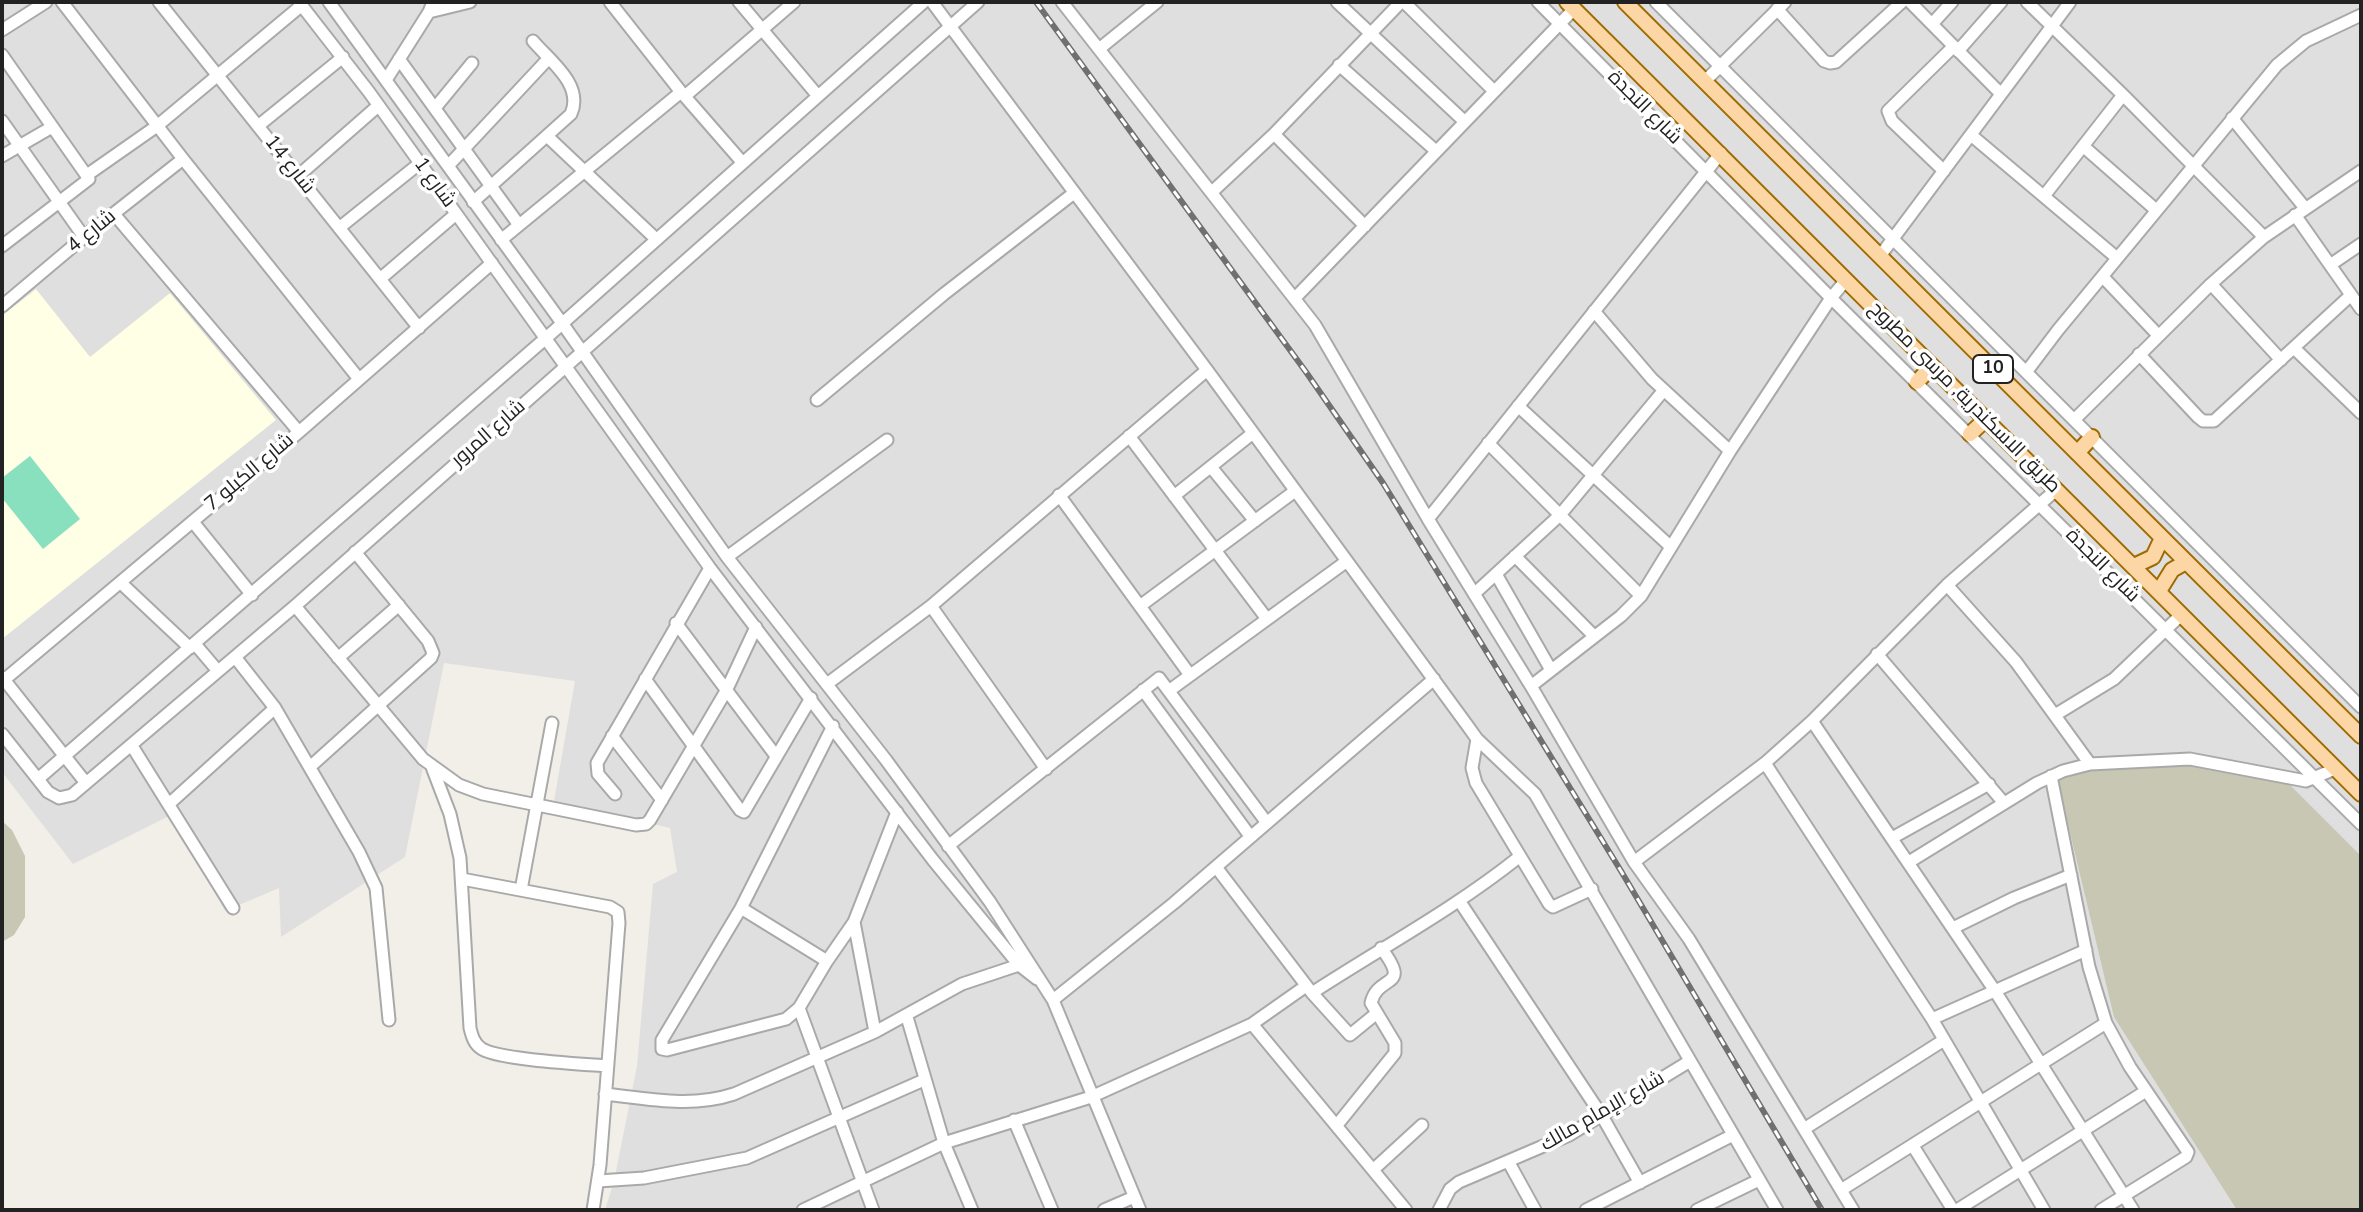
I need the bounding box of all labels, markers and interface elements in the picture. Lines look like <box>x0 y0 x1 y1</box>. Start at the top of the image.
street label: شارع النجدة <box>1602 66 1686 150</box>
street label: شارع 14 <box>259 131 319 199</box>
street label: شارع 1 <box>408 153 460 213</box>
street label: شارع 4 <box>63 205 121 259</box>
street label: طريق الاسكندرية, مرسى مطروح <box>1863 297 2065 499</box>
road number: 10 <box>1973 355 2013 383</box>
street label: شارع المرور <box>447 395 531 473</box>
street label: شارع الكيلو 7 <box>201 429 299 517</box>
street label: شارع النجدة <box>2060 524 2144 608</box>
street label: شارع الإمام مالك <box>1537 1067 1669 1157</box>

